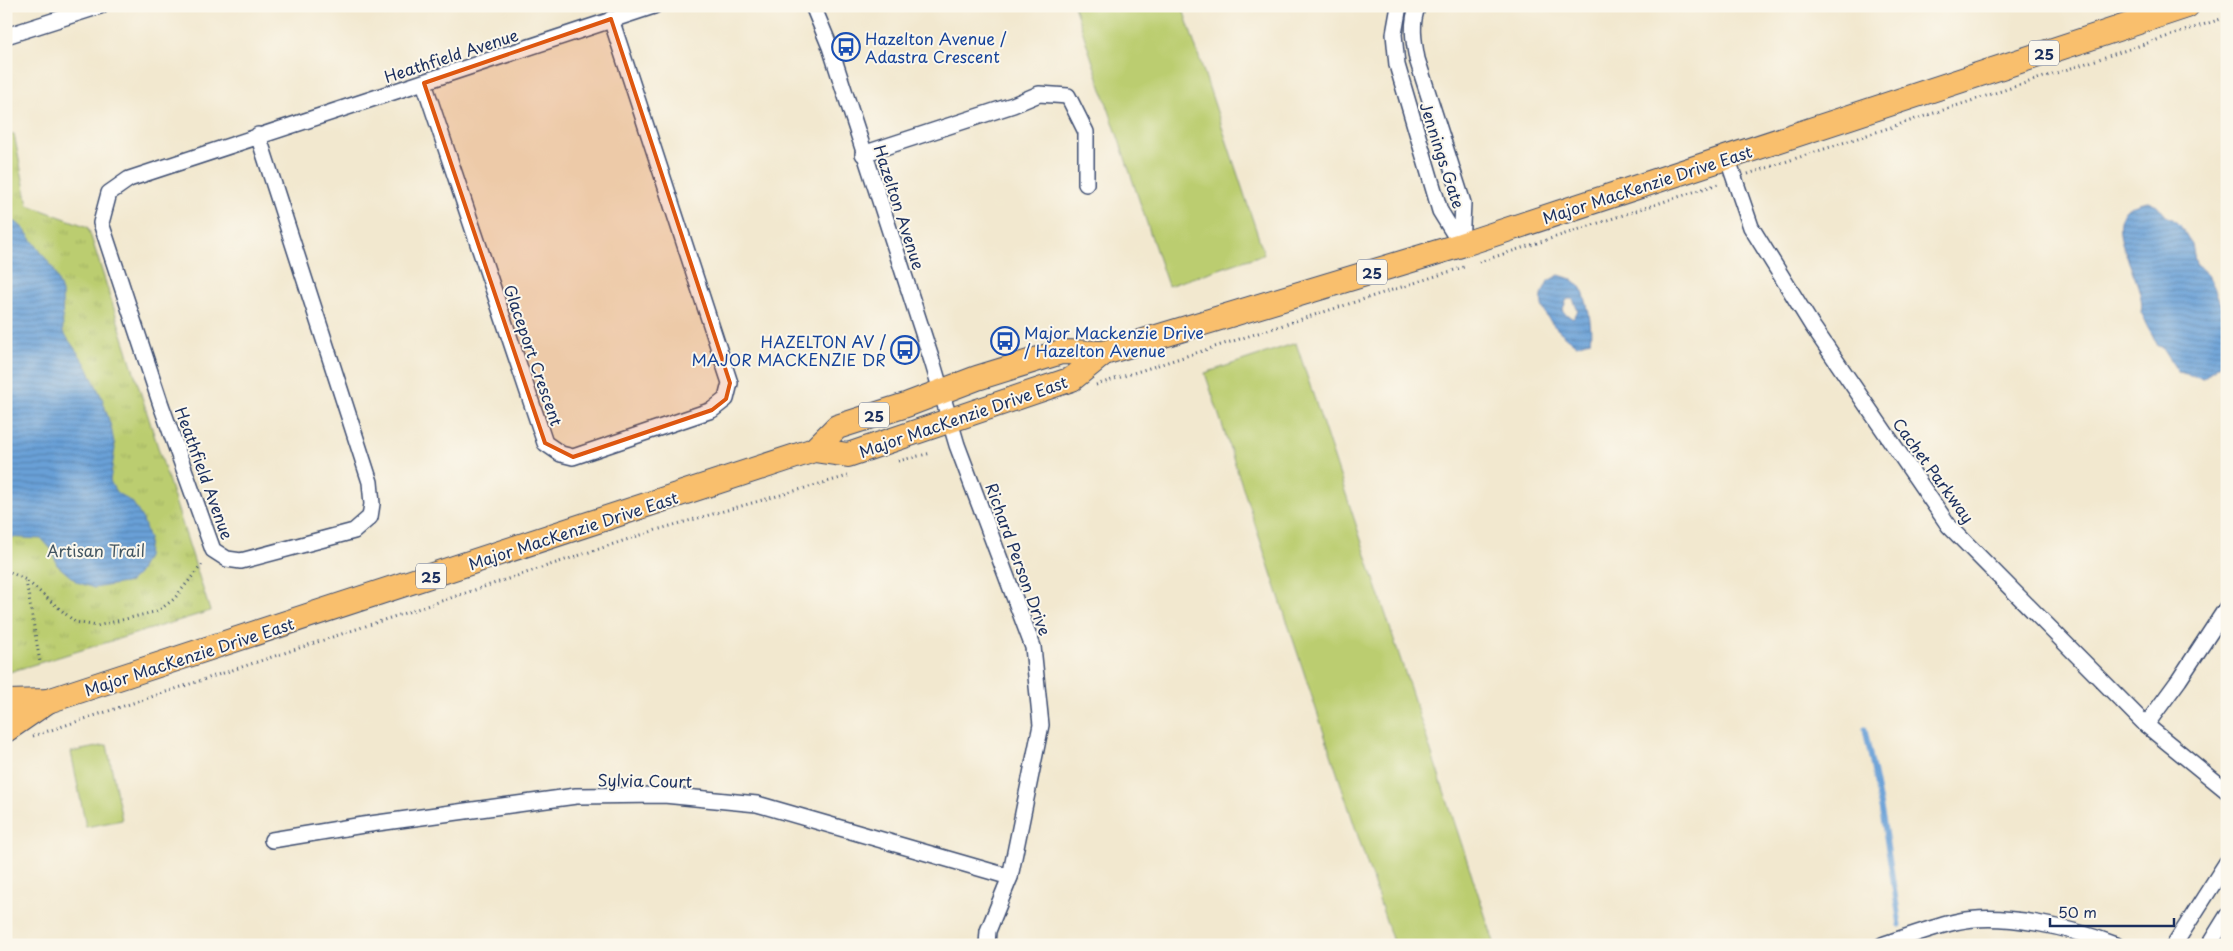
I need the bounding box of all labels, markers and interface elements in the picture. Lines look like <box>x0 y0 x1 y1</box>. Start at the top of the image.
street label: Heathfield Avenue <box>381 22 521 88</box>
place label: Hazelton Avenue / Adastra Crescent <box>865 26 1007 68</box>
bus stop icon: Hazelton Avenue / Adastra Crescent <box>831 32 861 62</box>
road number: 25 <box>2029 40 2059 66</box>
street label: Jennings Gate <box>1414 99 1472 211</box>
street label: Major MacKenzie Drive East <box>1539 139 1755 229</box>
street label: Hazelton Avenue <box>868 141 932 273</box>
road number: 25 <box>1357 260 1387 284</box>
street label: Glaceport Crescent <box>499 281 570 429</box>
place label: Major Mackenzie Drive / Hazelton Avenue <box>1024 320 1204 362</box>
bus stop icon: Major Mackenzie Drive / Hazelton Avenue <box>990 326 1020 356</box>
place label: HAZELTON AV / MAJOR MACKENZIE DR <box>692 329 886 371</box>
bus stop icon: HAZELTON AV / MAJOR MACKENZIE DR <box>890 335 920 365</box>
street label: Major MacKenzie Drive East <box>856 369 1070 463</box>
road number: 25 <box>859 402 889 428</box>
street label: Heathfield Avenue <box>170 403 240 543</box>
street label: Cachet Parkway <box>1887 412 1981 528</box>
street label: Richard Person Drive <box>980 479 1058 639</box>
street label: Major MacKenzie Drive East <box>465 485 681 575</box>
park label: Artisan Trail <box>47 538 145 562</box>
road number: 25 <box>416 564 446 588</box>
street label: Major MacKenzie Drive East <box>81 611 297 701</box>
street label: Sylvia Court <box>598 767 693 793</box>
scale bar <box>2050 896 2174 928</box>
text: 50 m <box>2058 900 2097 923</box>

